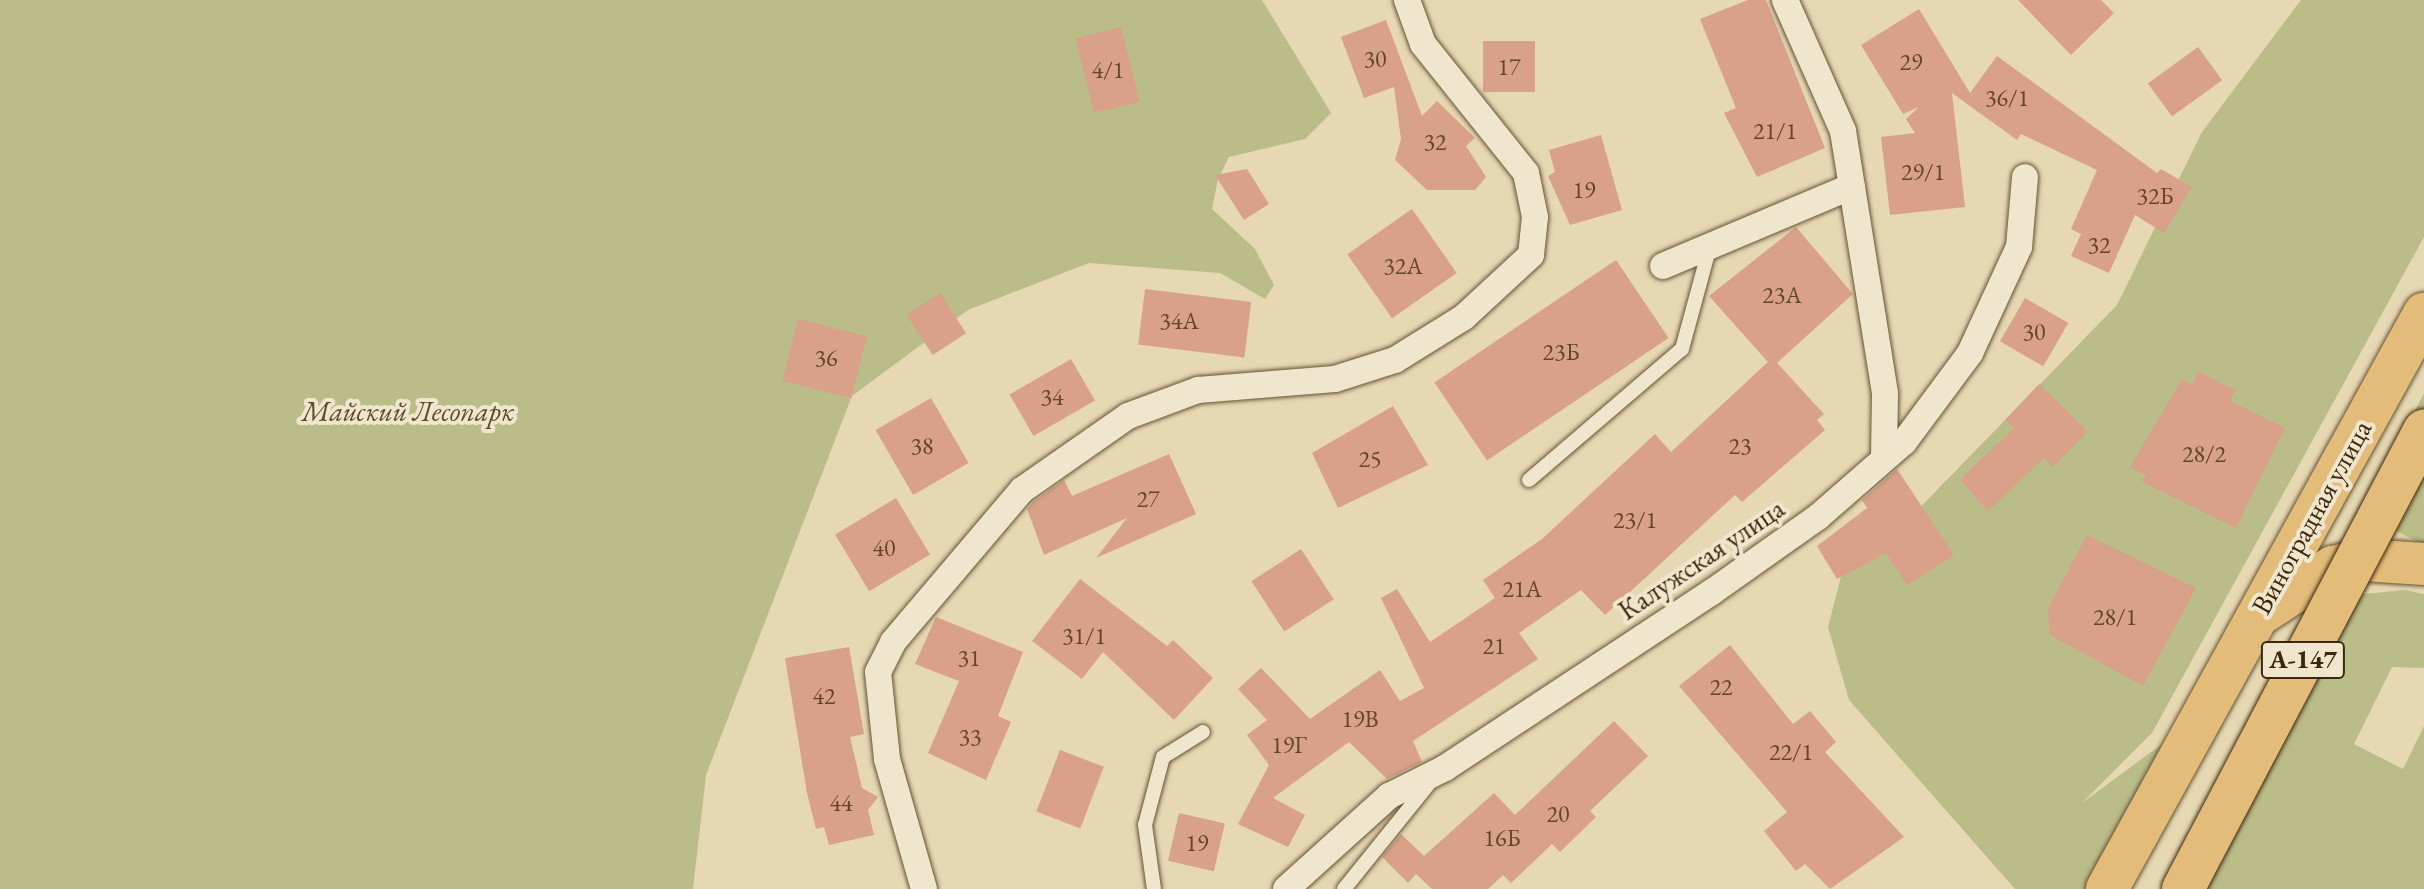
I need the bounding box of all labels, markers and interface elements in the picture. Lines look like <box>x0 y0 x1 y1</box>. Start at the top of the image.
house number: 30 <box>1363 45 1387 73</box>
house number: 29 <box>1899 48 1923 76</box>
house number: 17 <box>1497 53 1521 81</box>
house number: 4/1 <box>1092 56 1124 84</box>
house number: 36/1 <box>1985 84 2029 112</box>
house number: 21/1 <box>1753 117 1797 145</box>
house number: 32 <box>1423 128 1447 156</box>
house number: 29/1 <box>1901 158 1945 186</box>
house number: 19 <box>1572 176 1596 204</box>
house number: 32Б <box>2136 182 2174 210</box>
house number: 32 <box>2087 231 2111 259</box>
house number: 32А <box>1383 252 1423 280</box>
house number: 23А <box>1762 281 1802 309</box>
house number: 34А <box>1159 307 1199 335</box>
house number: 30 <box>2022 318 2046 346</box>
house number: 23Б <box>1542 338 1580 366</box>
house number: 36 <box>814 344 838 372</box>
house number: 34 <box>1040 383 1064 411</box>
park label: Майский Лесопарк <box>302 394 514 428</box>
street label: Виноградная улица <box>2244 414 2378 620</box>
house number: 38 <box>910 432 934 460</box>
house number: 23 <box>1728 432 1752 460</box>
house number: 28/2 <box>2182 440 2226 468</box>
house number: 25 <box>1358 445 1382 473</box>
house number: 27 <box>1136 485 1160 513</box>
street label: Калужская улица <box>1612 491 1790 627</box>
house number: 23/1 <box>1613 506 1657 534</box>
house number: 40 <box>872 534 896 562</box>
house number: 21А <box>1502 575 1542 603</box>
house number: 28/1 <box>2093 603 2137 631</box>
house number: 31/1 <box>1062 622 1106 650</box>
house number: 21 <box>1482 632 1506 660</box>
road number: А-147 <box>2259 638 2347 682</box>
house number: 31 <box>957 644 981 672</box>
house number: 22 <box>1709 673 1733 701</box>
house number: 42 <box>812 682 836 710</box>
house number: 19В <box>1341 705 1379 733</box>
house number: 33 <box>958 723 982 751</box>
house number: 19Г <box>1271 731 1307 759</box>
house number: 22/1 <box>1769 738 1813 766</box>
house number: 44 <box>829 789 853 817</box>
house number: 20 <box>1546 800 1570 828</box>
house number: 16Б <box>1483 824 1521 852</box>
house number: 19 <box>1185 829 1209 857</box>

